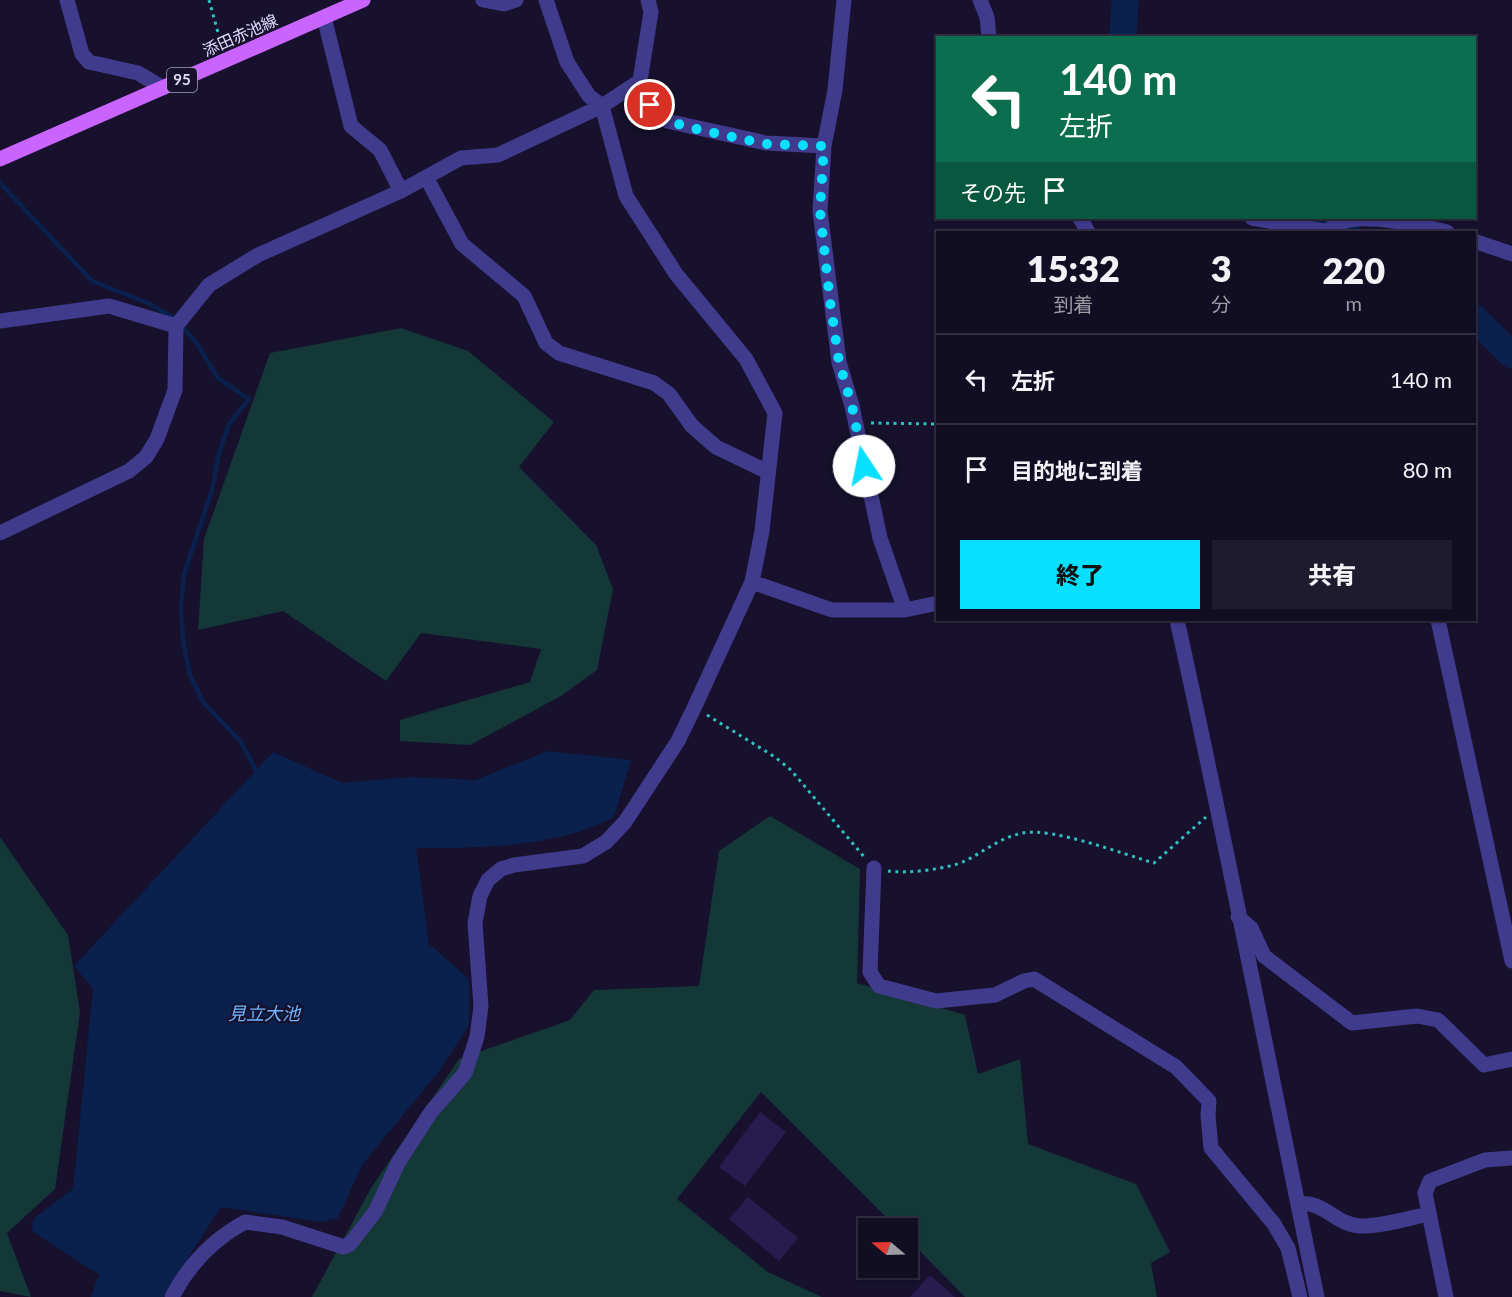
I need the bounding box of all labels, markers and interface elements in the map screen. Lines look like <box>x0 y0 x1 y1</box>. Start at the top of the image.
street label: 添田赤池線 <box>199 10 280 59</box>
text: 140 m <box>1059 54 1177 104</box>
icon: left <box>960 60 1038 138</box>
road number: 95 <box>167 68 197 92</box>
pin <box>624 79 675 130</box>
icon: arrive <box>633 88 666 121</box>
text: 左折 <box>1059 109 1113 142</box>
icon: arrive <box>1038 174 1071 207</box>
text: その先 <box>960 179 1026 206</box>
text: 15:32 <box>1027 246 1120 290</box>
text: 3 <box>1211 246 1232 290</box>
text: 220 <box>1322 248 1385 292</box>
text: m <box>1346 291 1362 315</box>
text: 到着 <box>1053 292 1093 316</box>
text: 分 <box>1211 292 1231 316</box>
icon: left <box>960 363 993 396</box>
text: 140 m <box>1390 366 1452 393</box>
text: 左折 <box>1011 367 1055 394</box>
position arrow <box>832 434 896 498</box>
icon: arrive <box>960 453 993 486</box>
text: 80 m <box>1403 456 1452 483</box>
text: 目的地に到着 <box>1011 457 1143 484</box>
button: 終了 <box>960 540 1200 609</box>
button: 共有 <box>1212 540 1452 609</box>
water label: 見立大池 <box>228 1002 302 1024</box>
north arrow <box>858 1218 918 1278</box>
map controls <box>858 1218 918 1278</box>

